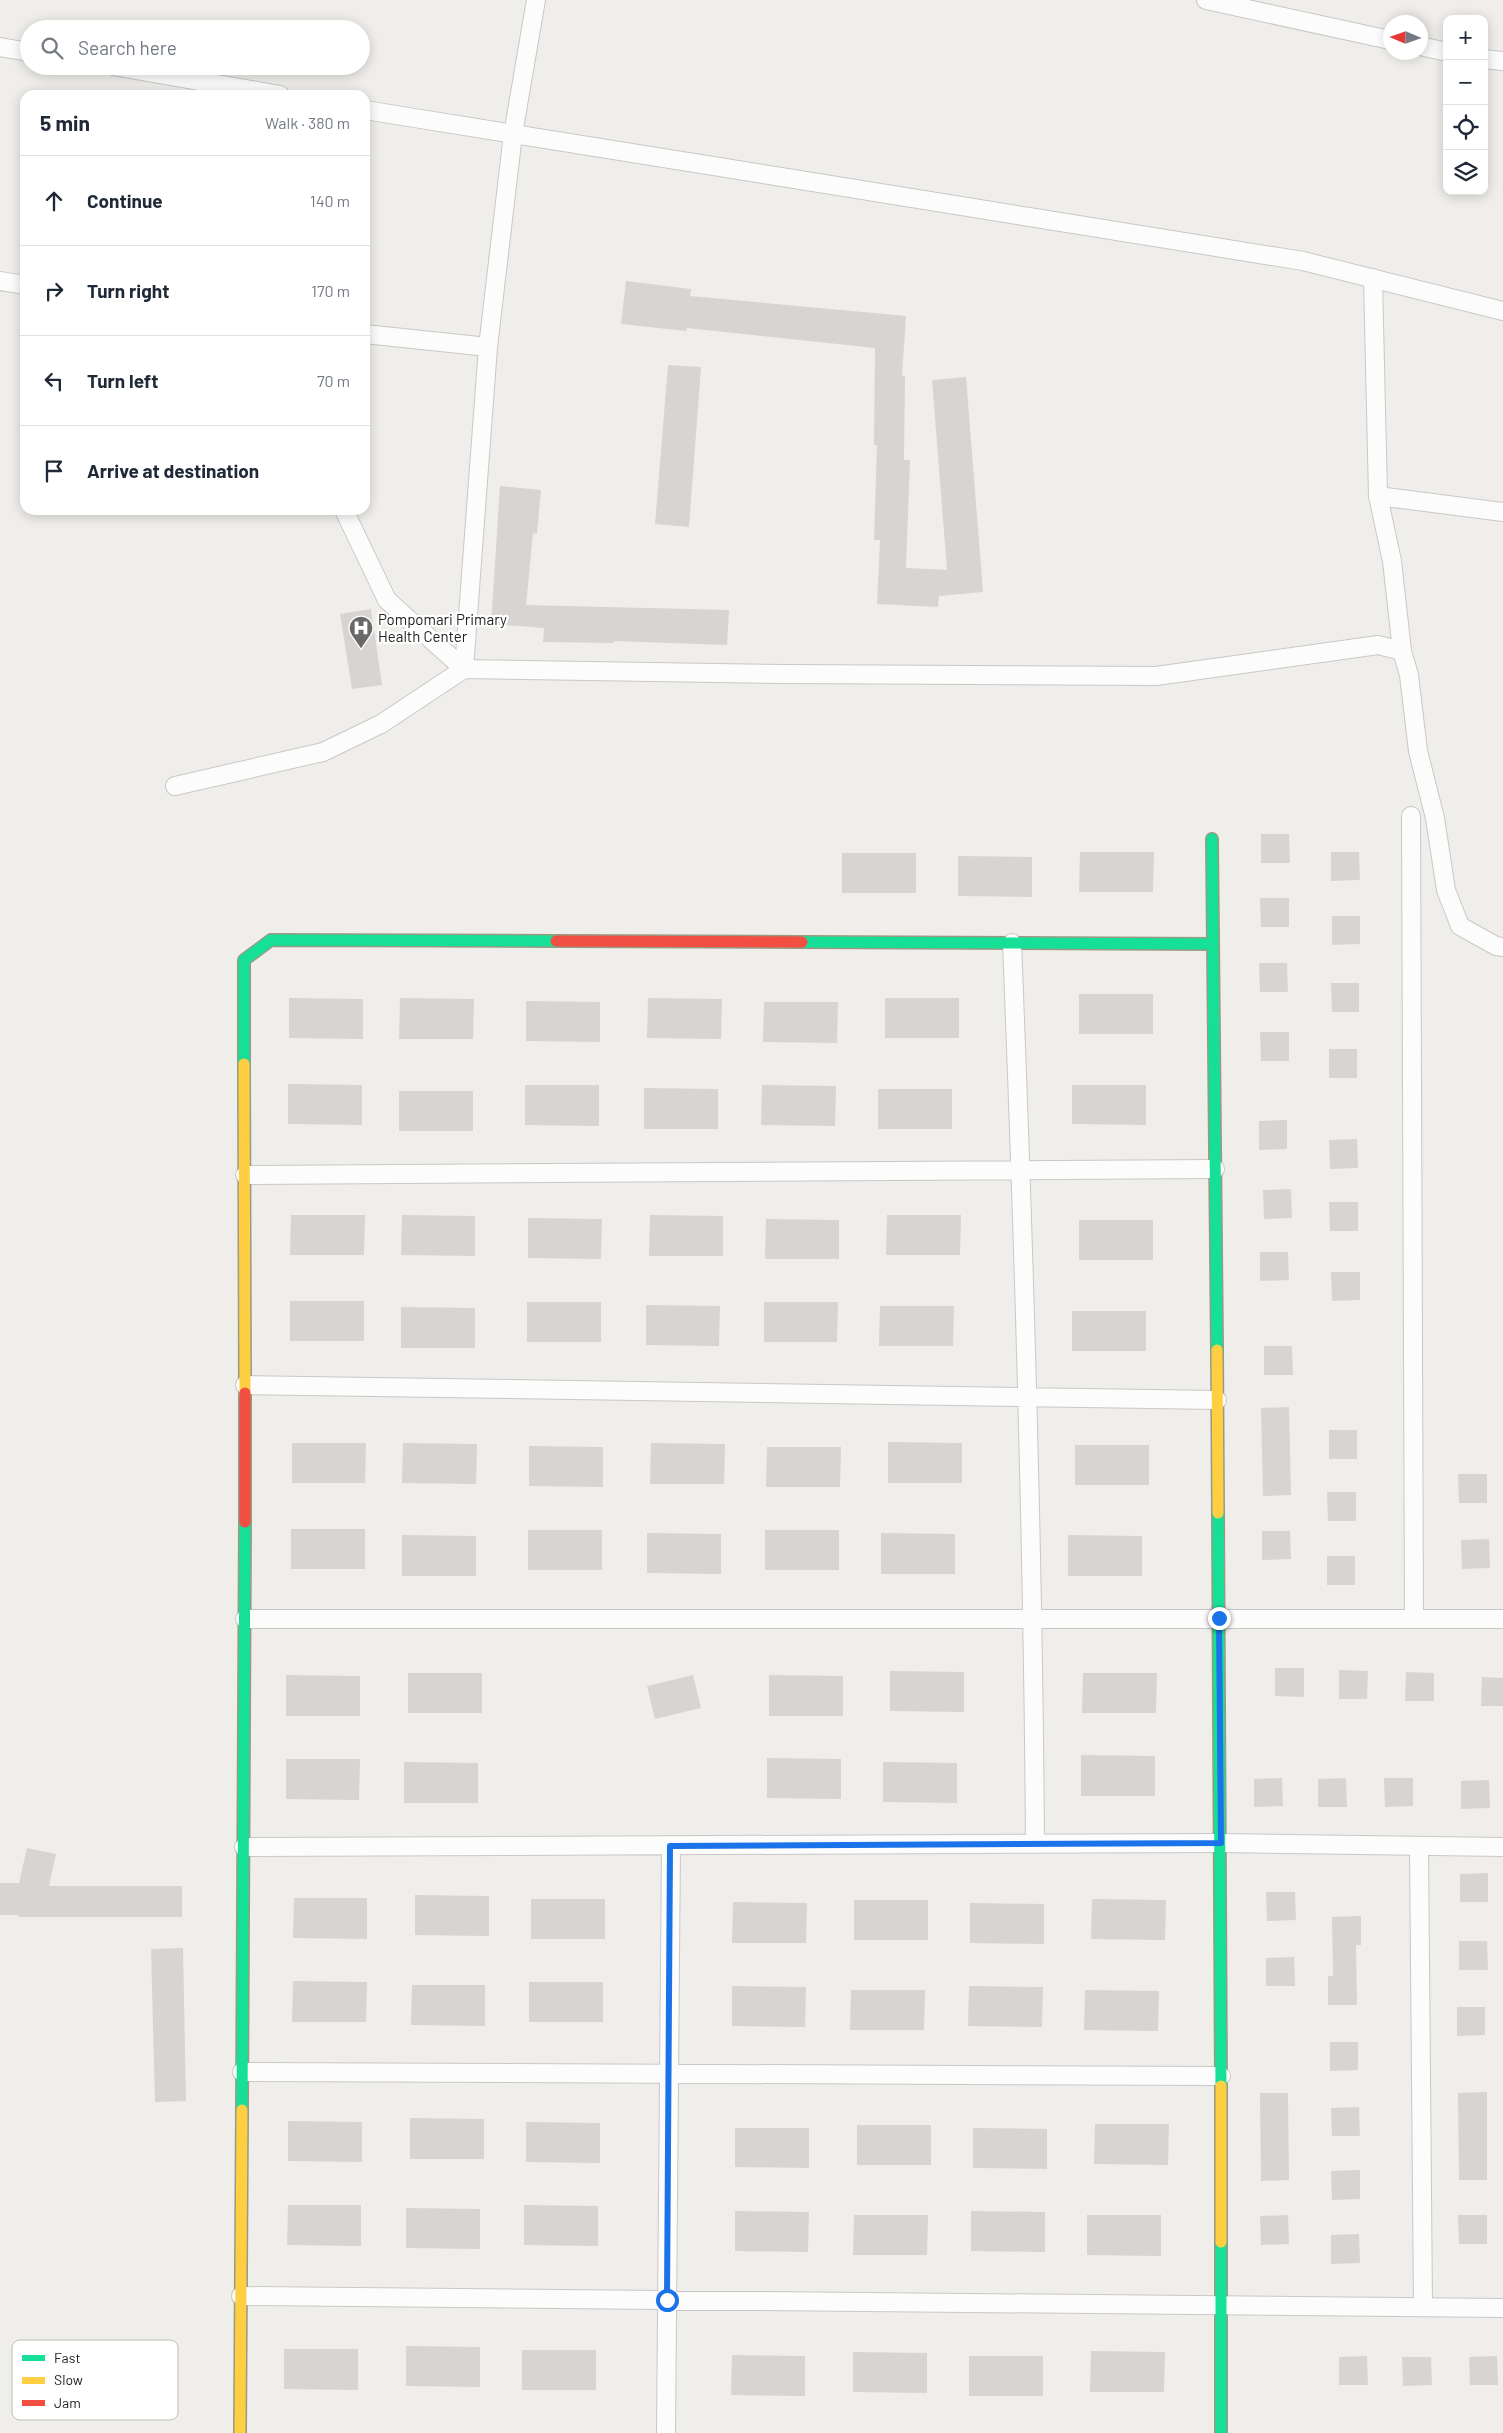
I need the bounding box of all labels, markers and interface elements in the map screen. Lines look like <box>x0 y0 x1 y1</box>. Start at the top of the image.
north arrow <box>1383 15 1428 60</box>
map controls <box>1443 15 1488 195</box>
button: + <box>1443 15 1488 60</box>
search box <box>20 20 370 75</box>
icon: search <box>38 34 66 62</box>
text: Search here <box>78 36 177 59</box>
button: − <box>1443 60 1488 105</box>
button: locate <box>1443 105 1488 150</box>
text: 5 min <box>40 110 90 135</box>
text: Walk · 380 m <box>265 113 350 132</box>
button: layers <box>1443 150 1488 195</box>
icon: ahead <box>40 187 68 215</box>
text: Continue <box>87 189 163 212</box>
text: 140 m <box>310 191 350 210</box>
icon: right <box>40 277 68 305</box>
text: Turn right <box>87 279 169 302</box>
text: 170 m <box>311 281 350 300</box>
icon: left <box>40 367 68 395</box>
text: Turn left <box>87 369 158 392</box>
text: 70 m <box>317 371 350 390</box>
icon: arrive <box>40 457 68 485</box>
text: Arrive at destination <box>87 459 259 482</box>
place label: Pompomari Primary Health Center <box>378 610 507 645</box>
hospital icon: Pompomari Primary Health Center <box>348 615 374 649</box>
route end <box>1208 1607 1231 1630</box>
route start <box>656 2289 679 2312</box>
legend <box>12 2340 178 2420</box>
text: Fast <box>54 2349 80 2366</box>
text: Slow <box>54 2371 83 2388</box>
text: Jam <box>54 2394 81 2411</box>

